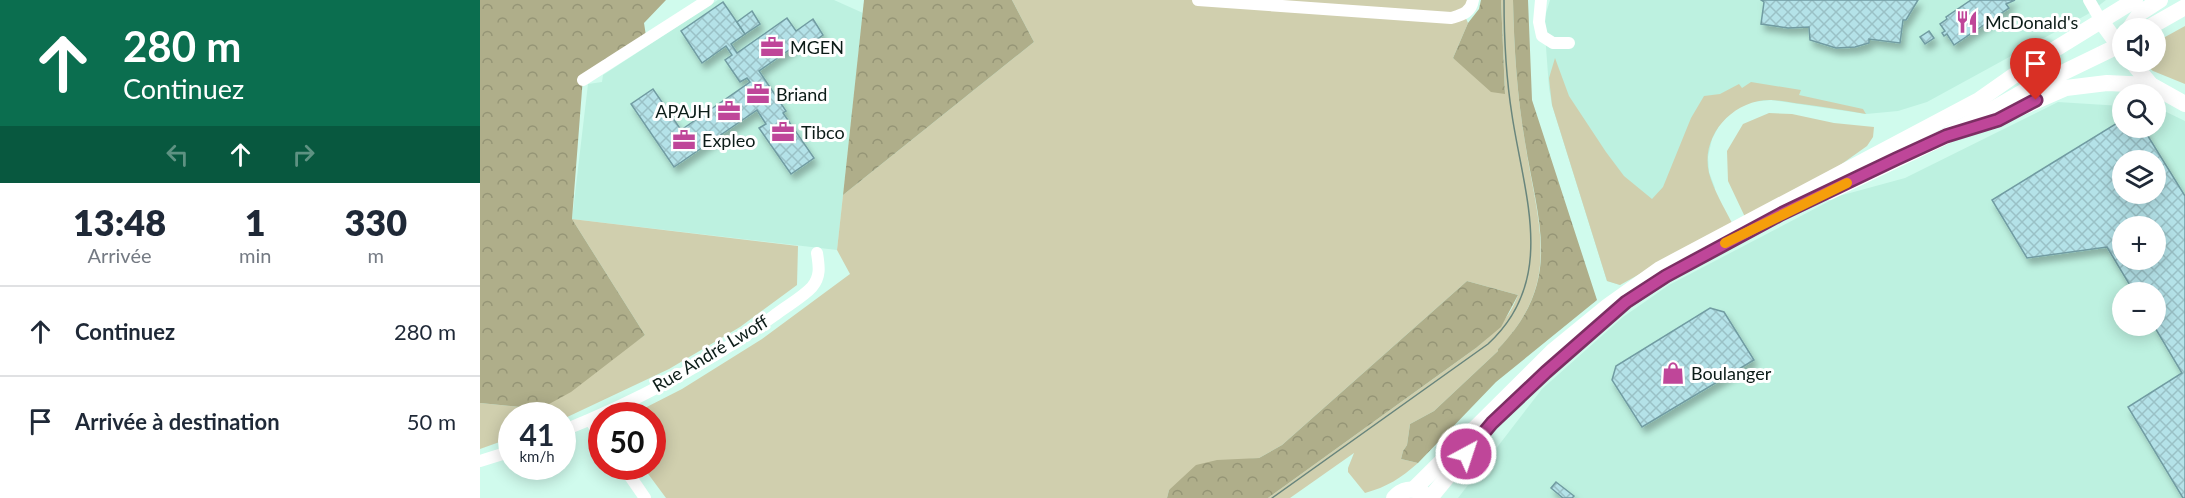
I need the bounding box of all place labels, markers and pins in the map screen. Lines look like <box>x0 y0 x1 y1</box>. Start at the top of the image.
restaurant icon: McDonald's <box>1954 9 1980 35</box>
place label: McDonald's <box>1985 11 2079 33</box>
office icon: MGEN <box>759 34 785 60</box>
place label: MGEN <box>790 36 844 58</box>
pin <box>2010 38 2061 100</box>
office icon: Briand <box>745 81 771 107</box>
place label: Briand <box>776 83 827 105</box>
office icon: APAJH <box>716 98 742 124</box>
place label: APAJH <box>655 100 711 122</box>
office icon: Tibco <box>770 119 796 145</box>
place label: Tibco <box>801 121 845 143</box>
office icon: Expleo <box>671 127 697 153</box>
place label: Expleo <box>702 129 755 151</box>
shop icon: Boulanger <box>1660 360 1686 386</box>
place label: Boulanger <box>1691 362 1772 384</box>

